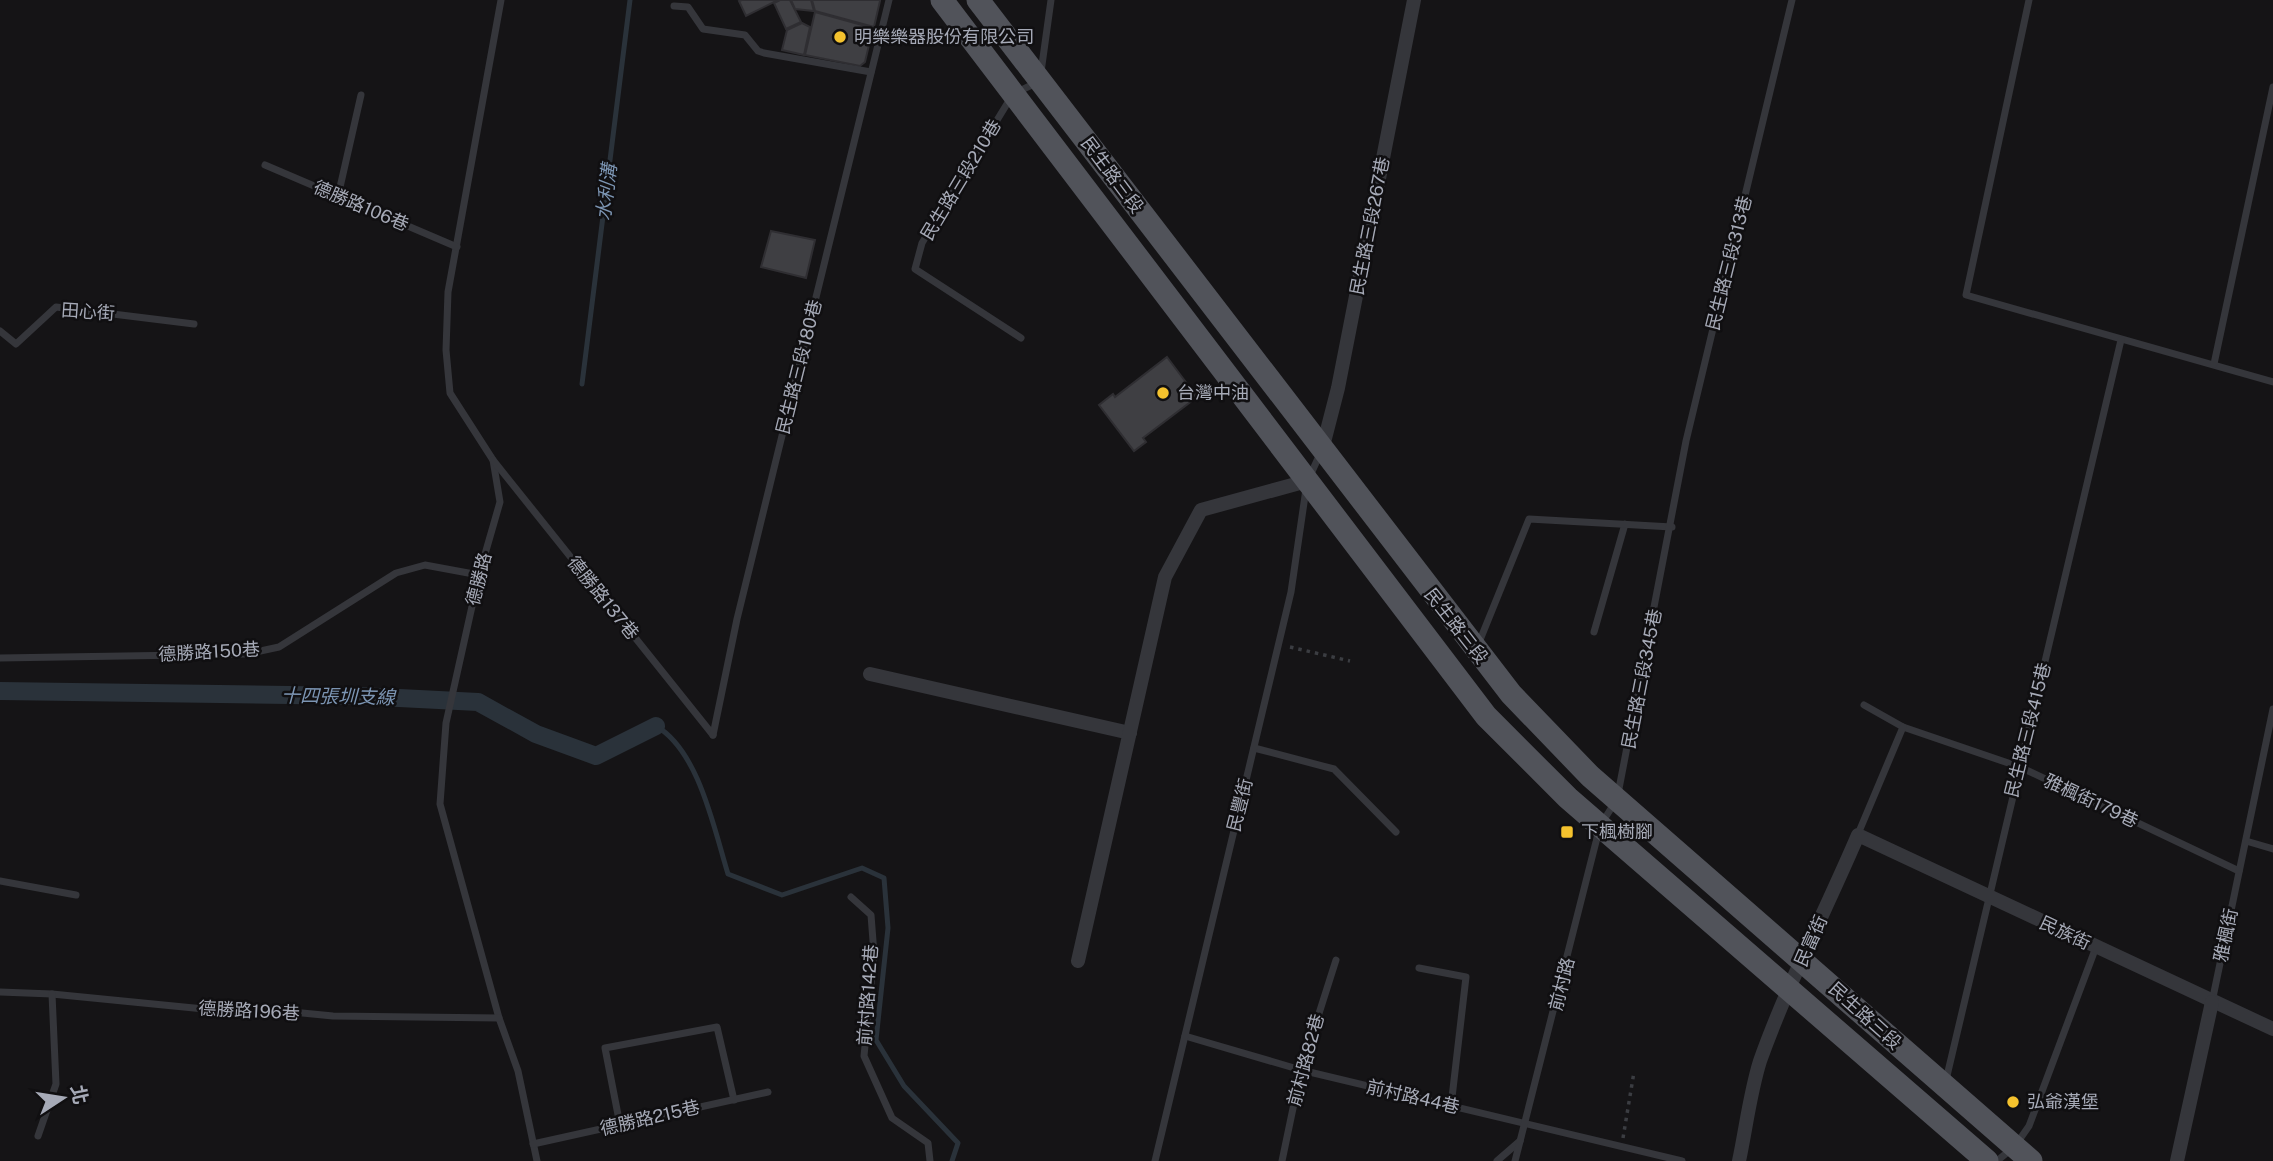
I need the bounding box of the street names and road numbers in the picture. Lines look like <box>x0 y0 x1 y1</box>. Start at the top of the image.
street label: 民生路三段210巷 <box>916 116 1005 244</box>
street label: 民生路三段 <box>1077 132 1148 217</box>
street label: 民生路三段267巷 <box>1346 155 1393 297</box>
street label: 德勝路106巷 <box>310 176 412 235</box>
street label: 民生路三段313巷 <box>1702 193 1755 332</box>
street label: 民生路三段180巷 <box>772 297 825 436</box>
street label: 田心街 <box>60 299 116 324</box>
street label: 德勝路 <box>462 550 495 608</box>
street label: 德勝路137巷 <box>563 552 643 644</box>
street label: 民生路三段 <box>1420 584 1492 668</box>
street label: 民生路三段345巷 <box>1618 607 1665 751</box>
street label: 德勝路150巷 <box>158 638 260 665</box>
street label: 民生路三段415巷 <box>2001 660 2054 799</box>
street label: 雅楓街179巷 <box>2041 770 2141 831</box>
street label: 民豐街 <box>1223 776 1256 834</box>
street label: 雅楓街 <box>2210 906 2241 963</box>
street label: 民富街 <box>1790 912 1831 970</box>
street label: 民族街 <box>2036 912 2094 953</box>
street label: 前村路142巷 <box>853 944 882 1046</box>
street label: 前村路 <box>1545 955 1578 1013</box>
street label: 民生路三段 <box>1825 978 1906 1054</box>
street label: 德勝路196巷 <box>198 997 300 1024</box>
street label: 前村路82巷 <box>1283 1012 1328 1108</box>
street label: 前村路44巷 <box>1365 1076 1462 1117</box>
street label: 德勝路215巷 <box>598 1096 702 1139</box>

